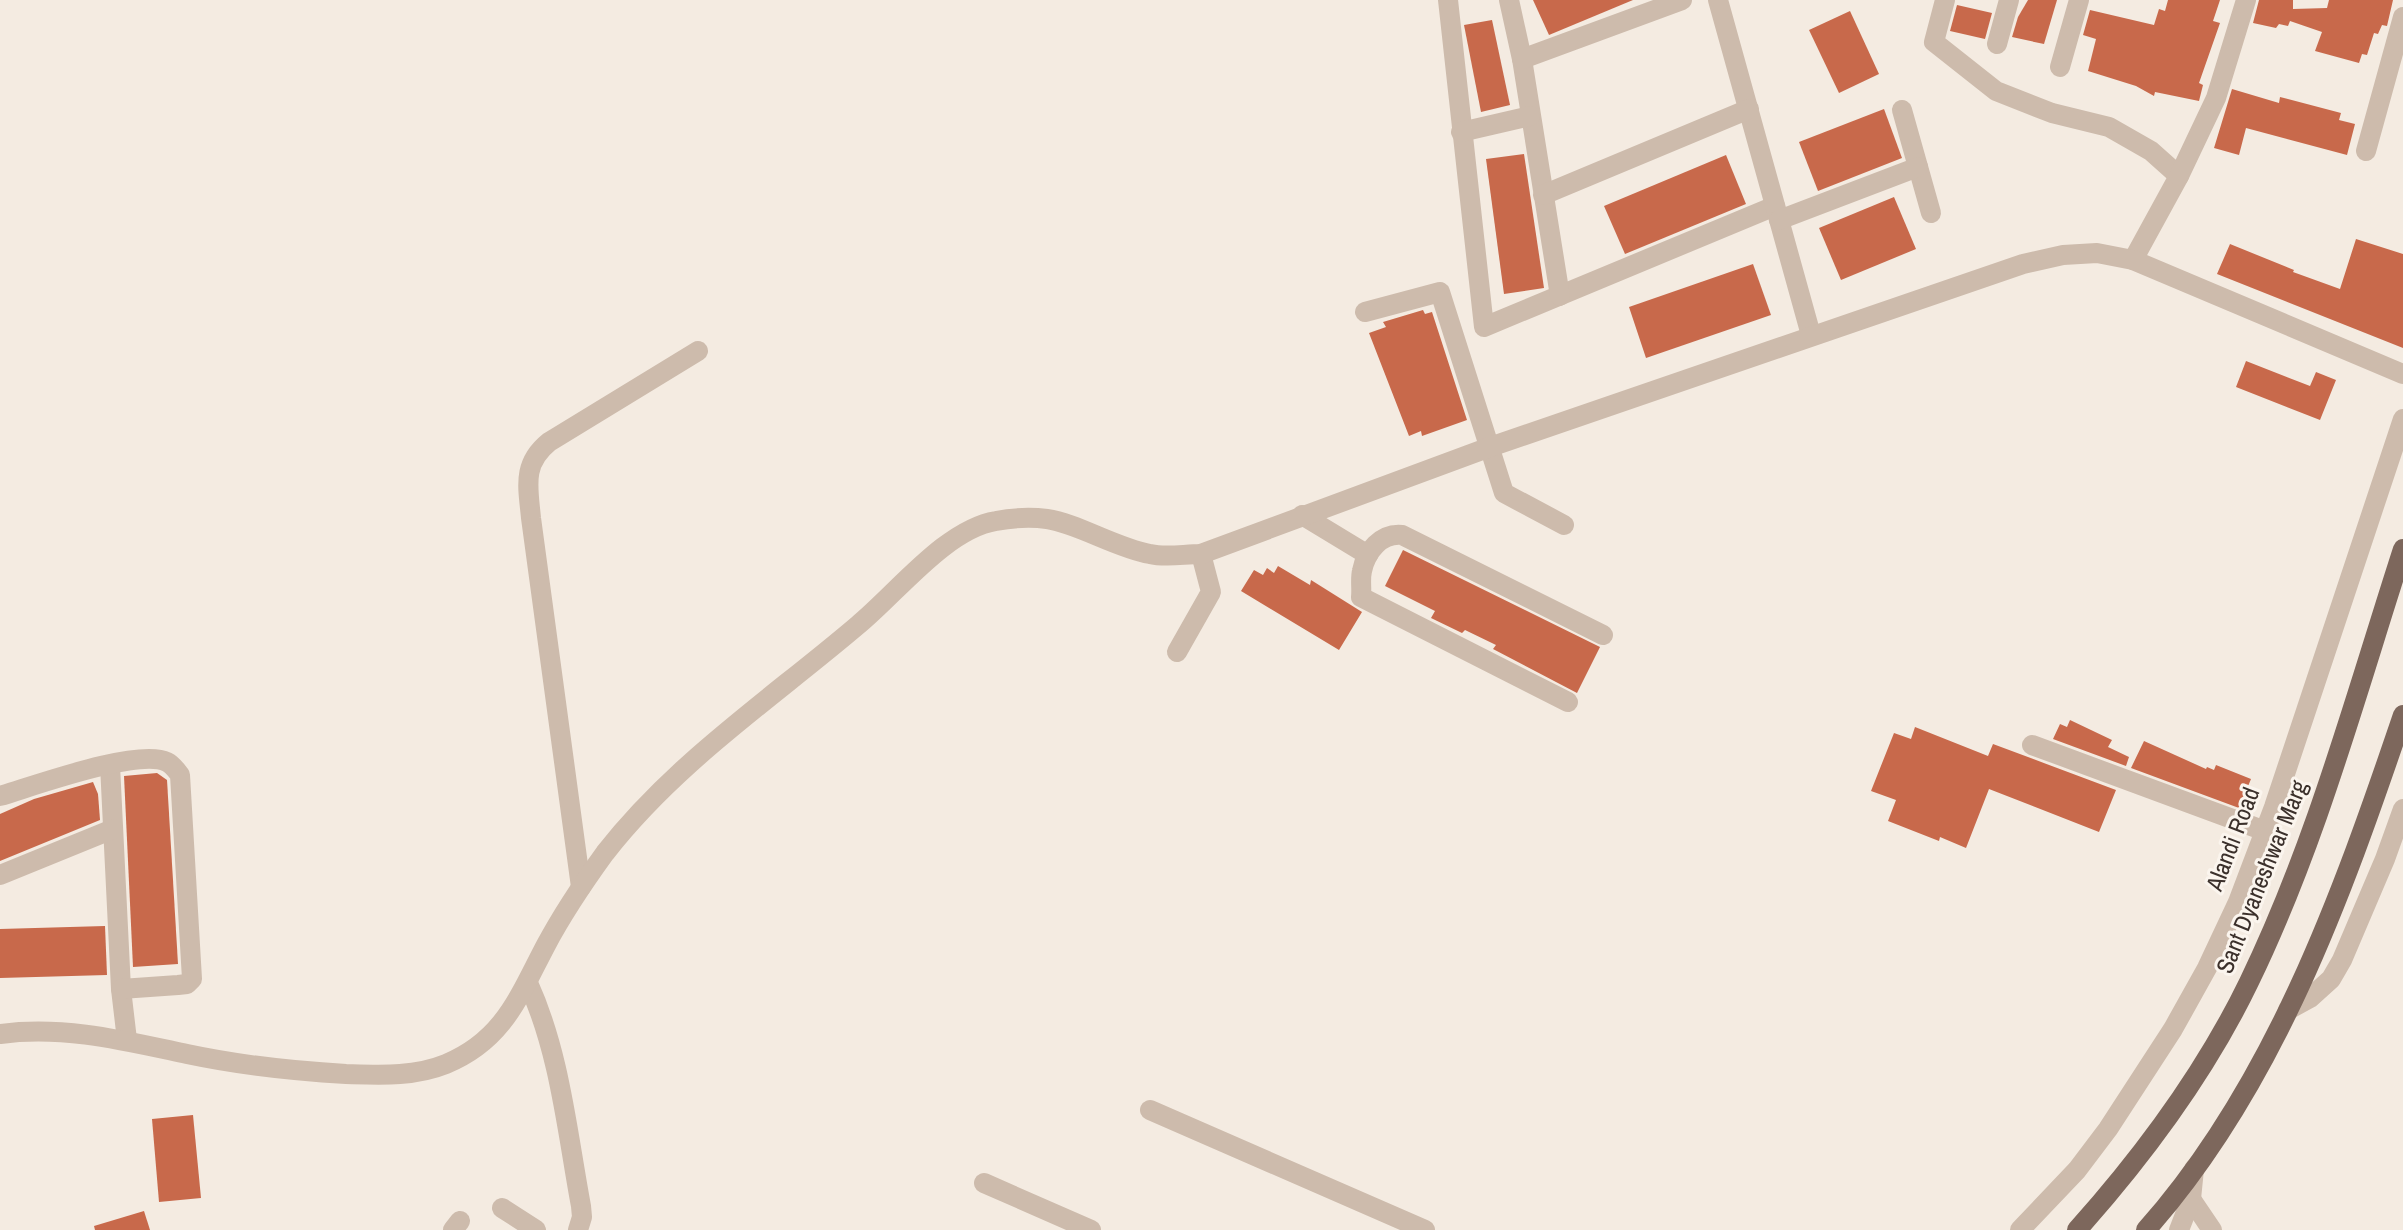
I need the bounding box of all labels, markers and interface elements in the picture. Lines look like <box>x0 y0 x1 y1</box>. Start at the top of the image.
street label: Sant Dyaneshwar Marg <box>2208 775 2314 978</box>
street label: Alandi Road <box>2197 782 2266 896</box>

